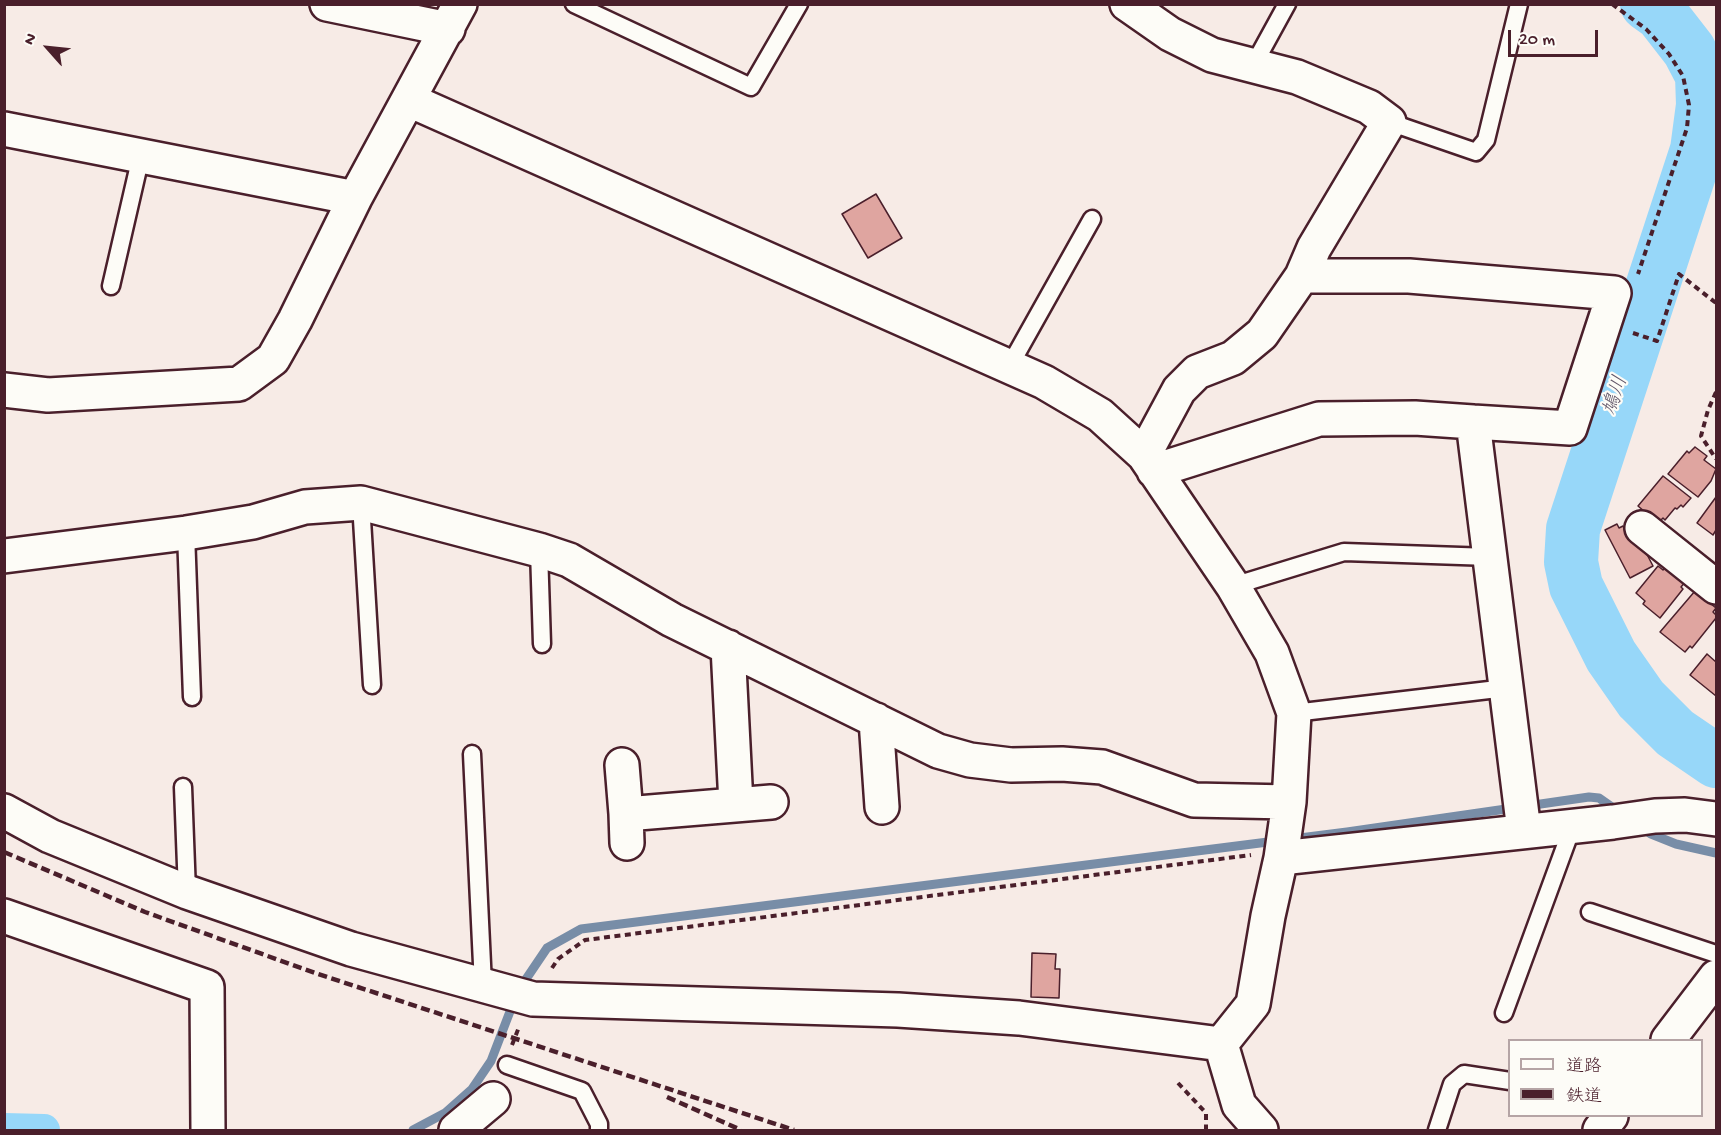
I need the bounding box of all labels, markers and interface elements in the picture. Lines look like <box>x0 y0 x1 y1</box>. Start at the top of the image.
north arrow <box>18 18 78 78</box>
scale bar <box>1511 18 1601 56</box>
text: 20 m <box>1519 30 1555 51</box>
text: N <box>21 31 42 49</box>
water label: 鳩川 <box>1599 373 1635 419</box>
legend <box>1508 1039 1703 1117</box>
text: 道路 <box>1566 1057 1602 1078</box>
text: 鉄道 <box>1566 1087 1602 1108</box>

